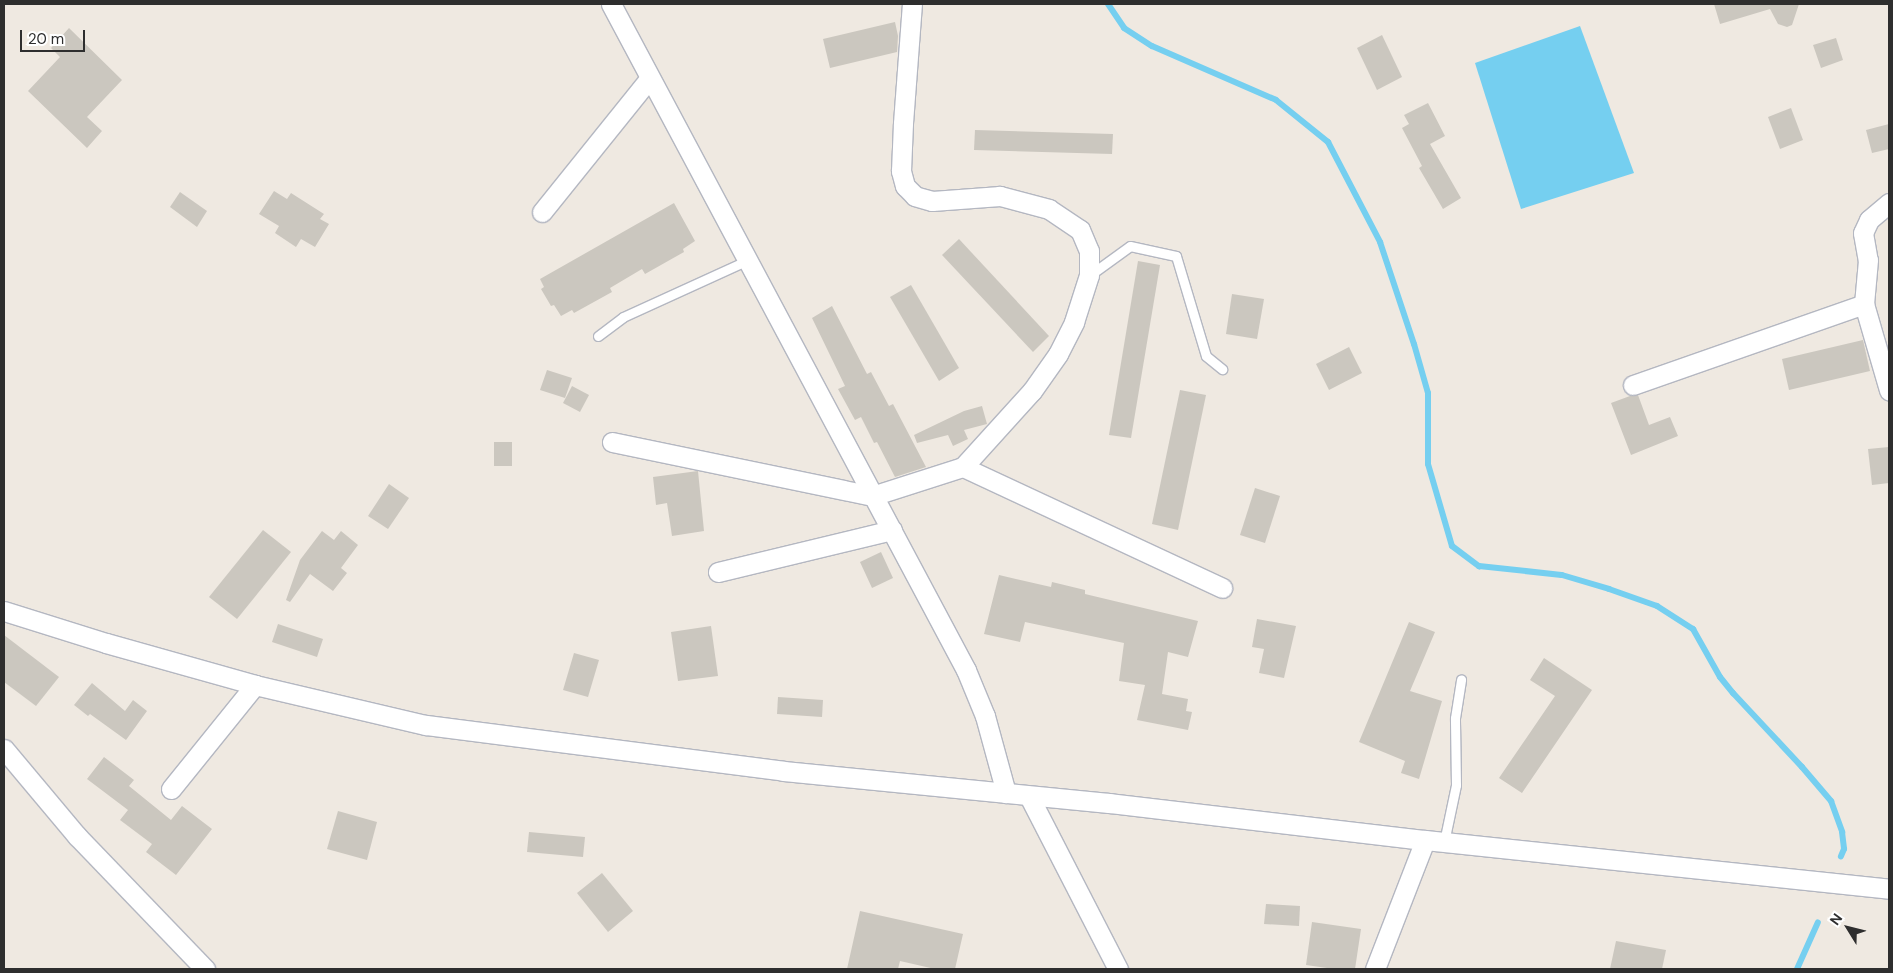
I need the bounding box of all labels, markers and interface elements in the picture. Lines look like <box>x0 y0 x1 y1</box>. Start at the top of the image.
scale bar <box>22 20 88 52</box>
text: 20 m <box>28 29 64 49</box>
north arrow <box>1823 903 1873 953</box>
text: N <box>1826 910 1846 929</box>

